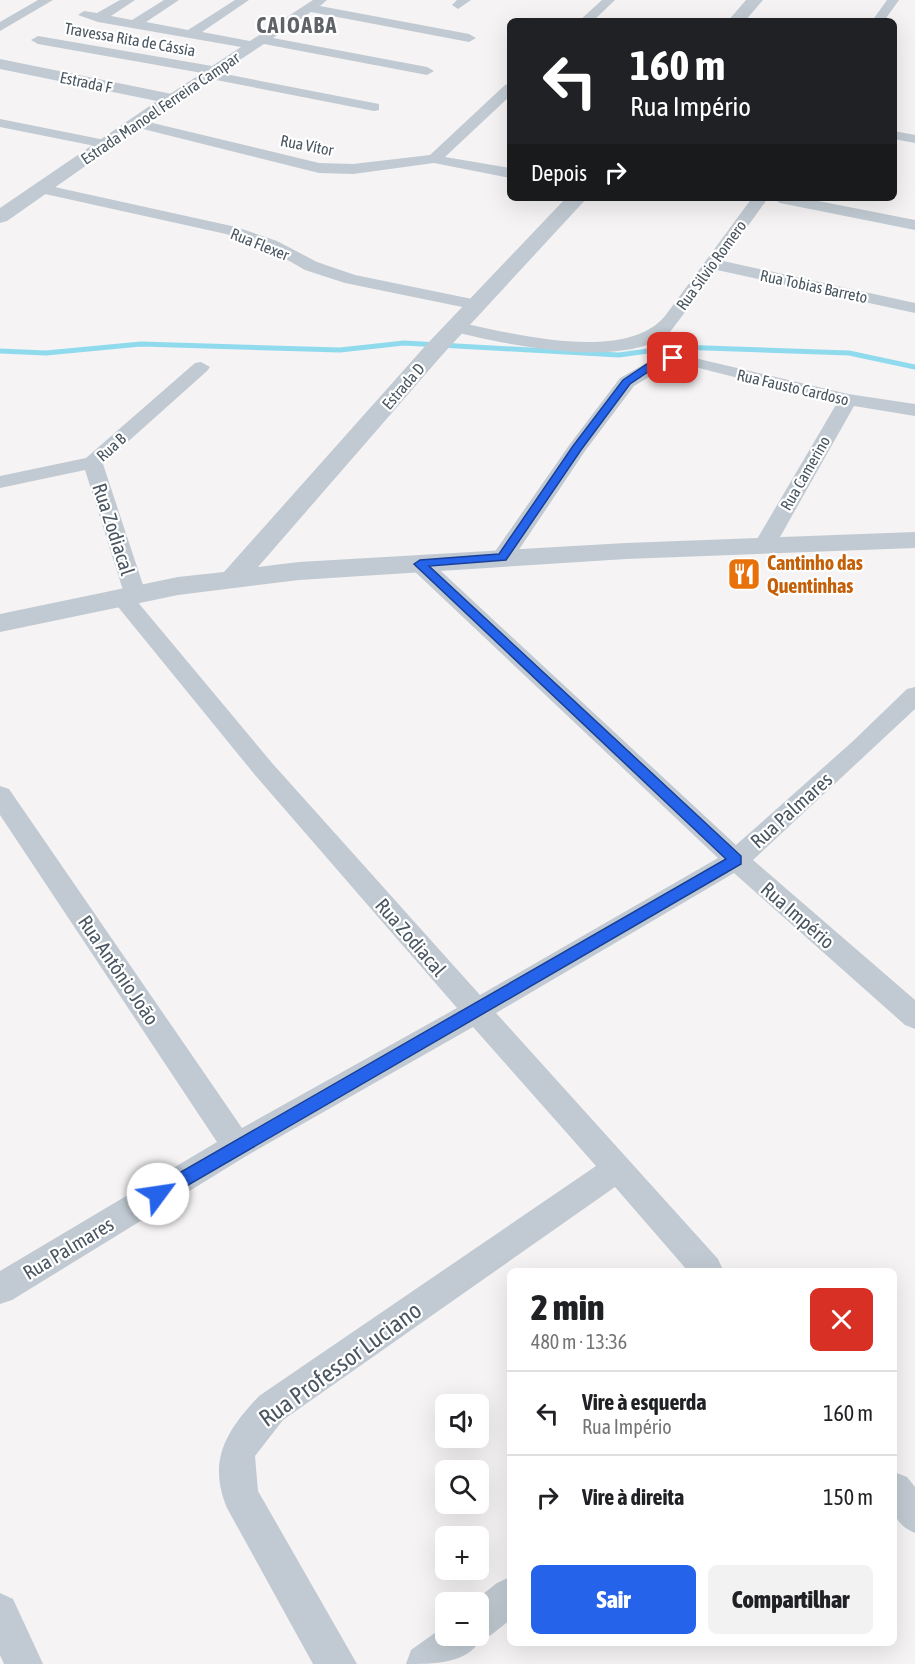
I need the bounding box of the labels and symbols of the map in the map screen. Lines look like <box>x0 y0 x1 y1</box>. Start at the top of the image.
district label: CAIOABA <box>256 12 338 38</box>
street label: Travessa Rita de Cássia <box>63 19 197 59</box>
street label: Estrada Manoel Ferreira Campar <box>77 48 243 169</box>
street label: Estrada F <box>58 68 114 96</box>
street label: Rua Vítor <box>279 131 335 159</box>
street label: Rua Silvio Romero <box>672 217 750 313</box>
street label: Rua Flexer <box>228 224 292 264</box>
street label: Rua Tobias Barreto <box>759 266 869 306</box>
pin <box>647 332 698 383</box>
street label: Estrada D <box>378 359 428 413</box>
street label: Rua Fausto Cardoso <box>735 365 851 409</box>
street label: Rua B <box>93 429 130 465</box>
street label: Rua Camerino <box>777 433 833 513</box>
street label: Rua Zodiacal <box>88 480 140 579</box>
place label: Cantinho das Quentinhas <box>767 551 863 597</box>
restaurant icon: Cantinho das Quentinhas <box>726 556 762 592</box>
street label: Rua Palmares <box>746 768 836 852</box>
street label: Rua Império <box>757 877 839 953</box>
street label: Rua Zodiacal <box>371 893 451 981</box>
street label: Rua Antônio João <box>74 911 164 1029</box>
position arrow <box>126 1162 190 1226</box>
street label: Rua Palmares <box>19 1212 117 1284</box>
street label: Rua Professor Luciano <box>254 1296 426 1432</box>

